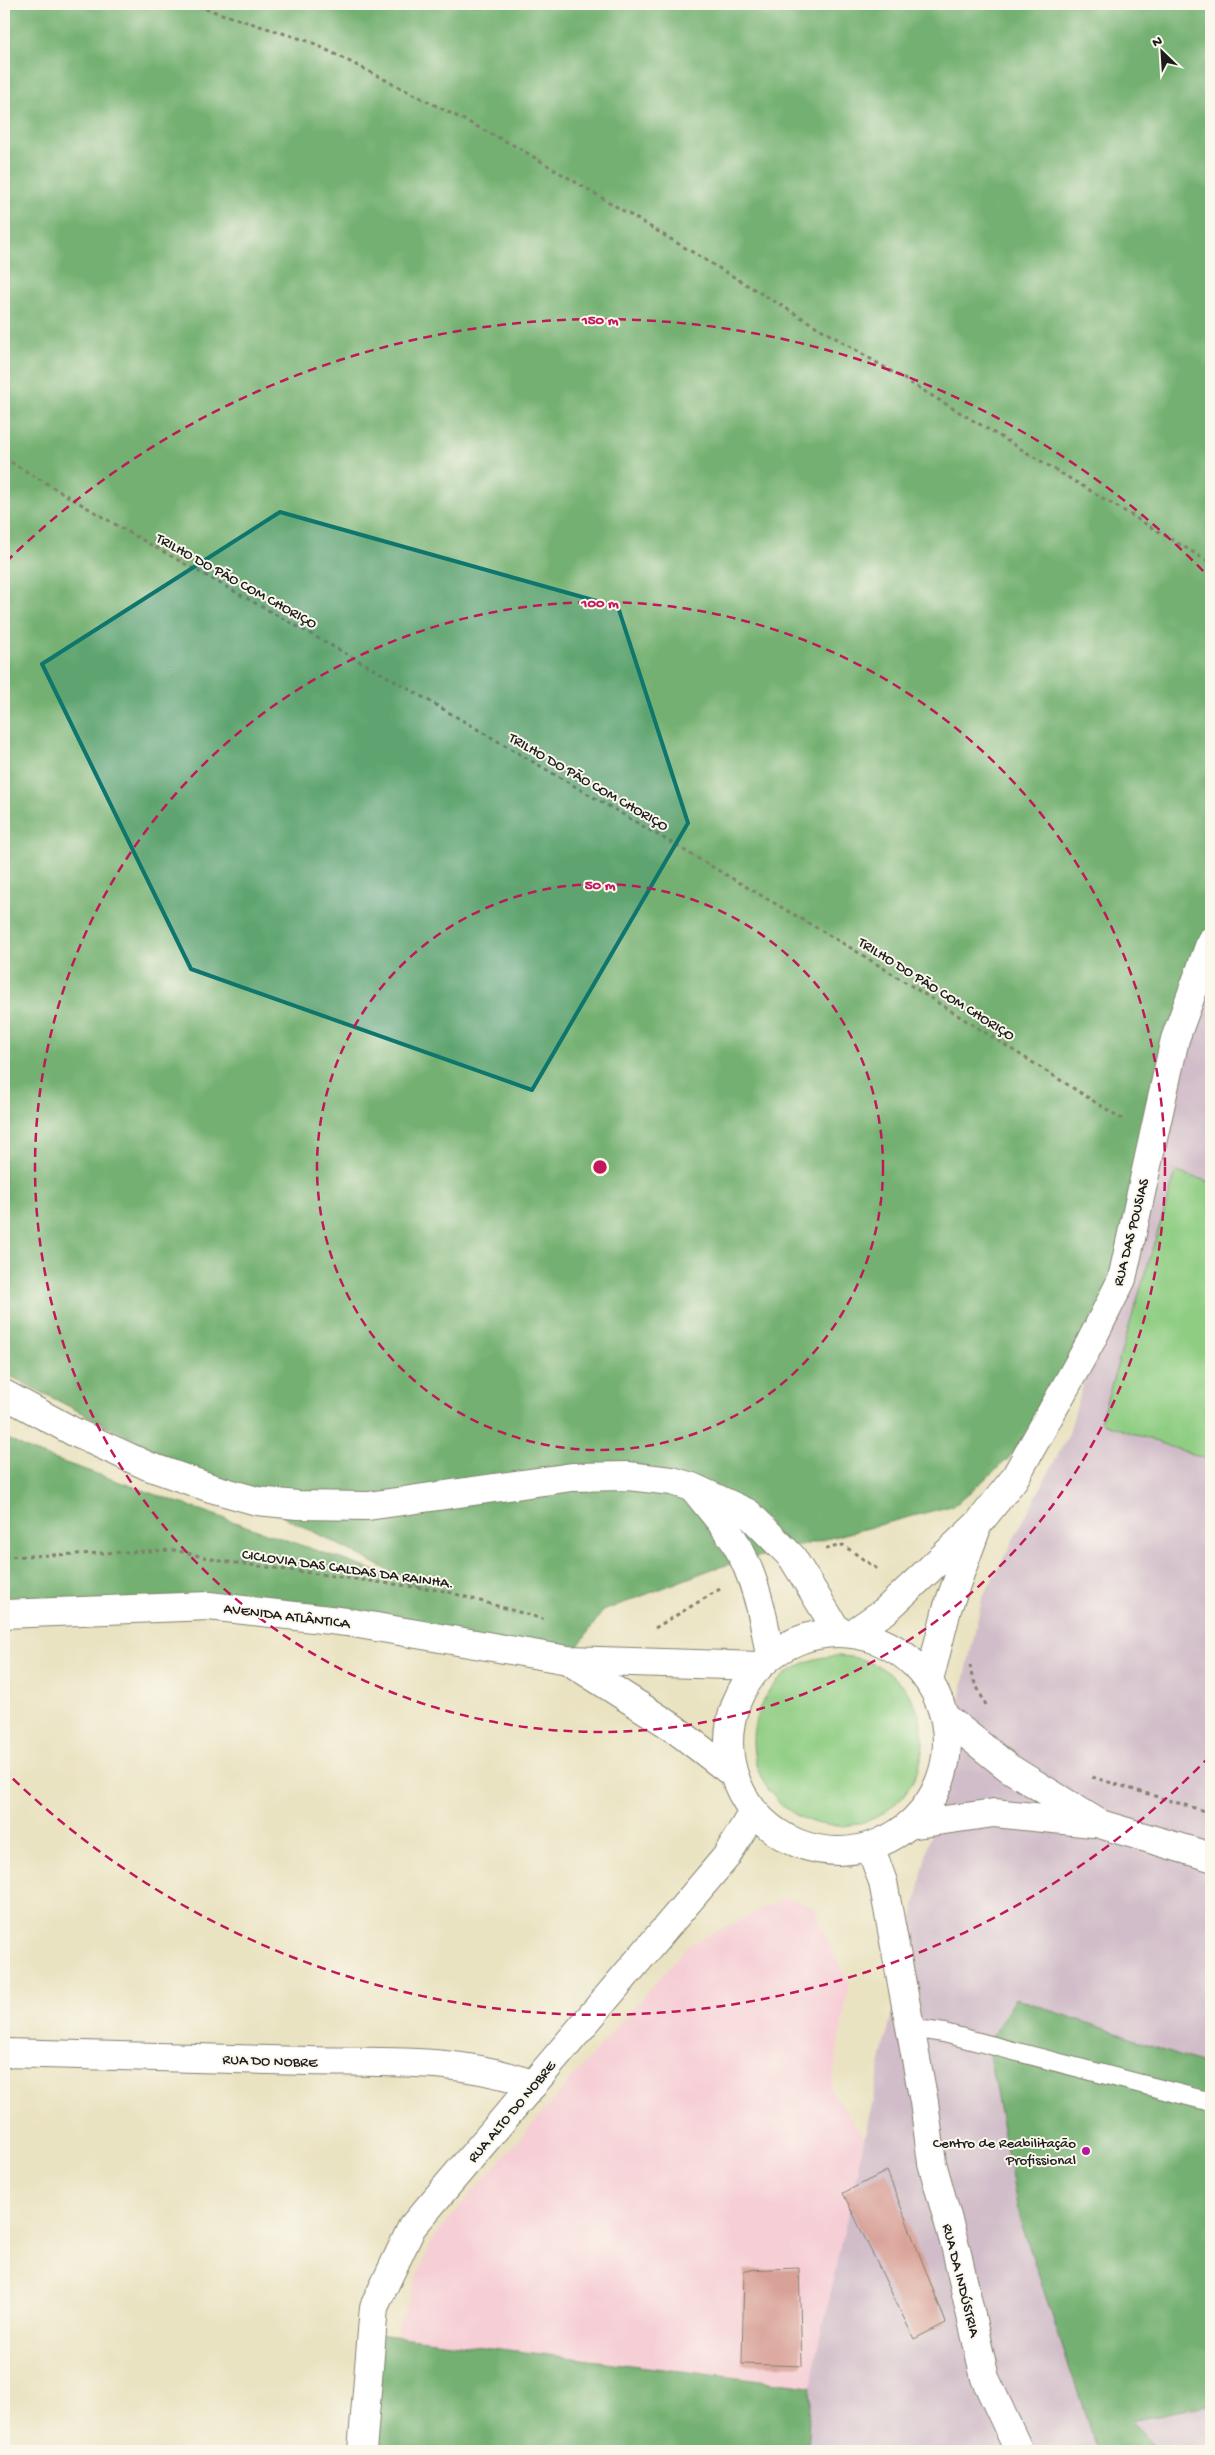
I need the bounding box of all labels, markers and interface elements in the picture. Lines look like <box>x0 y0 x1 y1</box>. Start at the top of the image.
north arrow <box>1138 28 1188 78</box>
text: N <box>1150 33 1165 52</box>
text: 150 m <box>581 312 619 330</box>
street label: TRILHO DO PÃO COM CHORIÇO <box>151 529 320 634</box>
text: 100 m <box>580 595 619 613</box>
street label: TRILHO DO PÃO COM CHORIÇO <box>504 729 671 836</box>
text: 50 m <box>585 877 616 895</box>
street label: TRILHO DO PÃO COM CHORIÇO <box>853 933 1018 1045</box>
centre of rings <box>591 1158 609 1176</box>
street label: RUA DAS POUSIAS <box>1110 1177 1154 1288</box>
street label: CICLOVIA DAS CALDAS DA RAINHA. <box>241 1546 455 1594</box>
street label: AVENIDA ATLÂNTICA <box>223 1600 352 1634</box>
street label: RUA DO NOBRE <box>222 2051 318 2073</box>
street label: RUA ALTO DO NOBRE <box>465 2057 561 2167</box>
place label: Centro de Reabilitação Profissional <box>933 2135 1076 2170</box>
marker: Centro de Reabilitação Profissional <box>1080 2145 1092 2157</box>
street label: RUA DA INDÚSTRIA <box>937 2222 983 2340</box>

